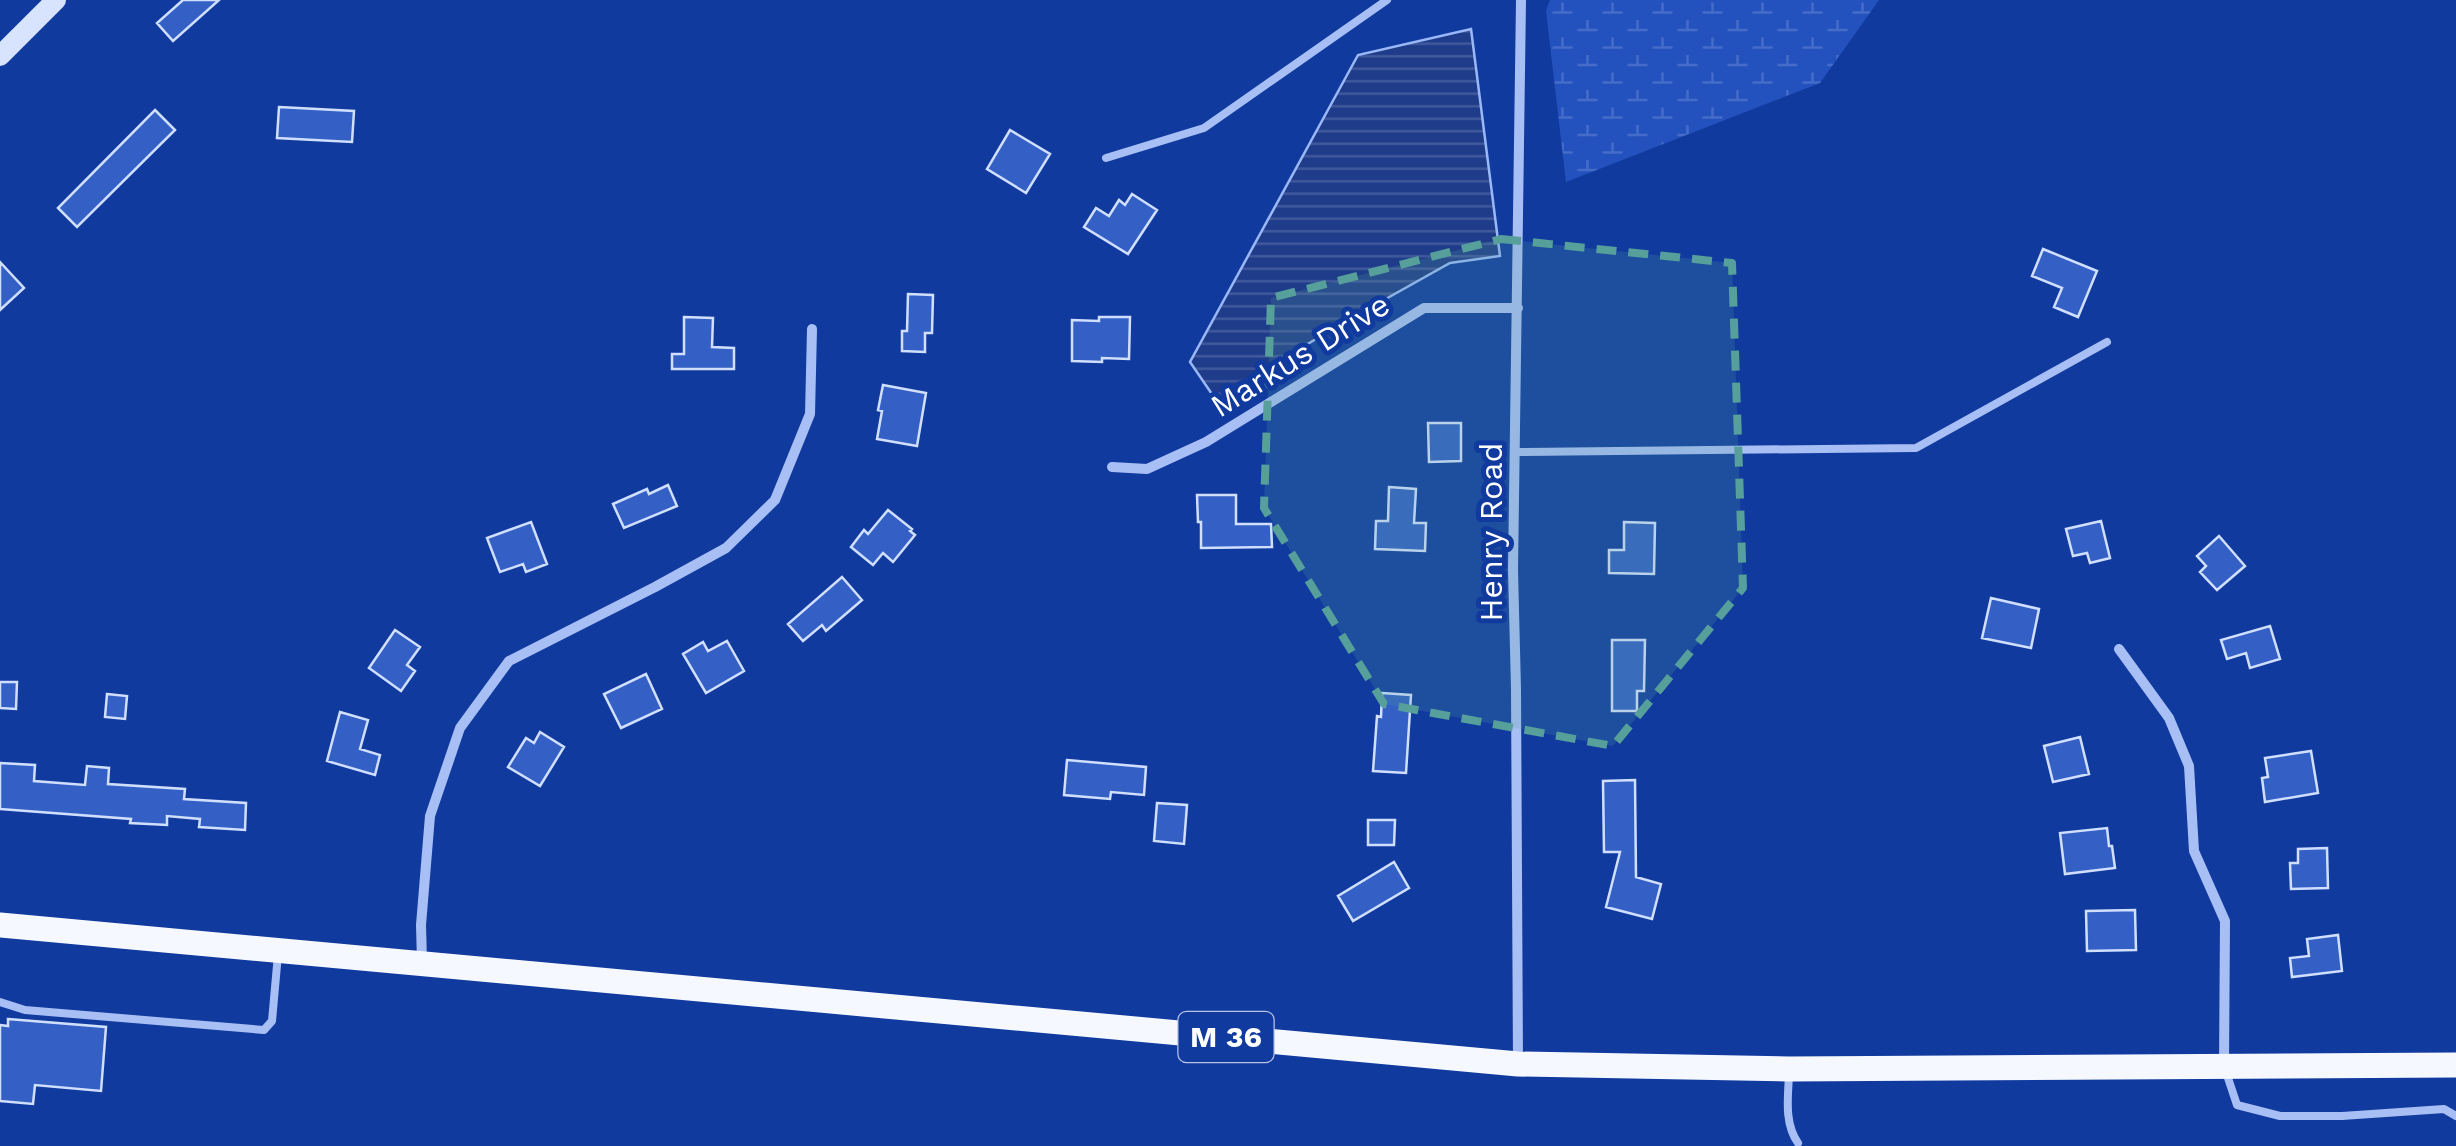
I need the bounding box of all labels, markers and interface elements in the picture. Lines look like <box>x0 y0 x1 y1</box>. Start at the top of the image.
street label: Markus Drive <box>1204 285 1396 425</box>
street label: Henry Road <box>1472 442 1510 622</box>
road number: M 36 <box>1178 1012 1274 1062</box>

